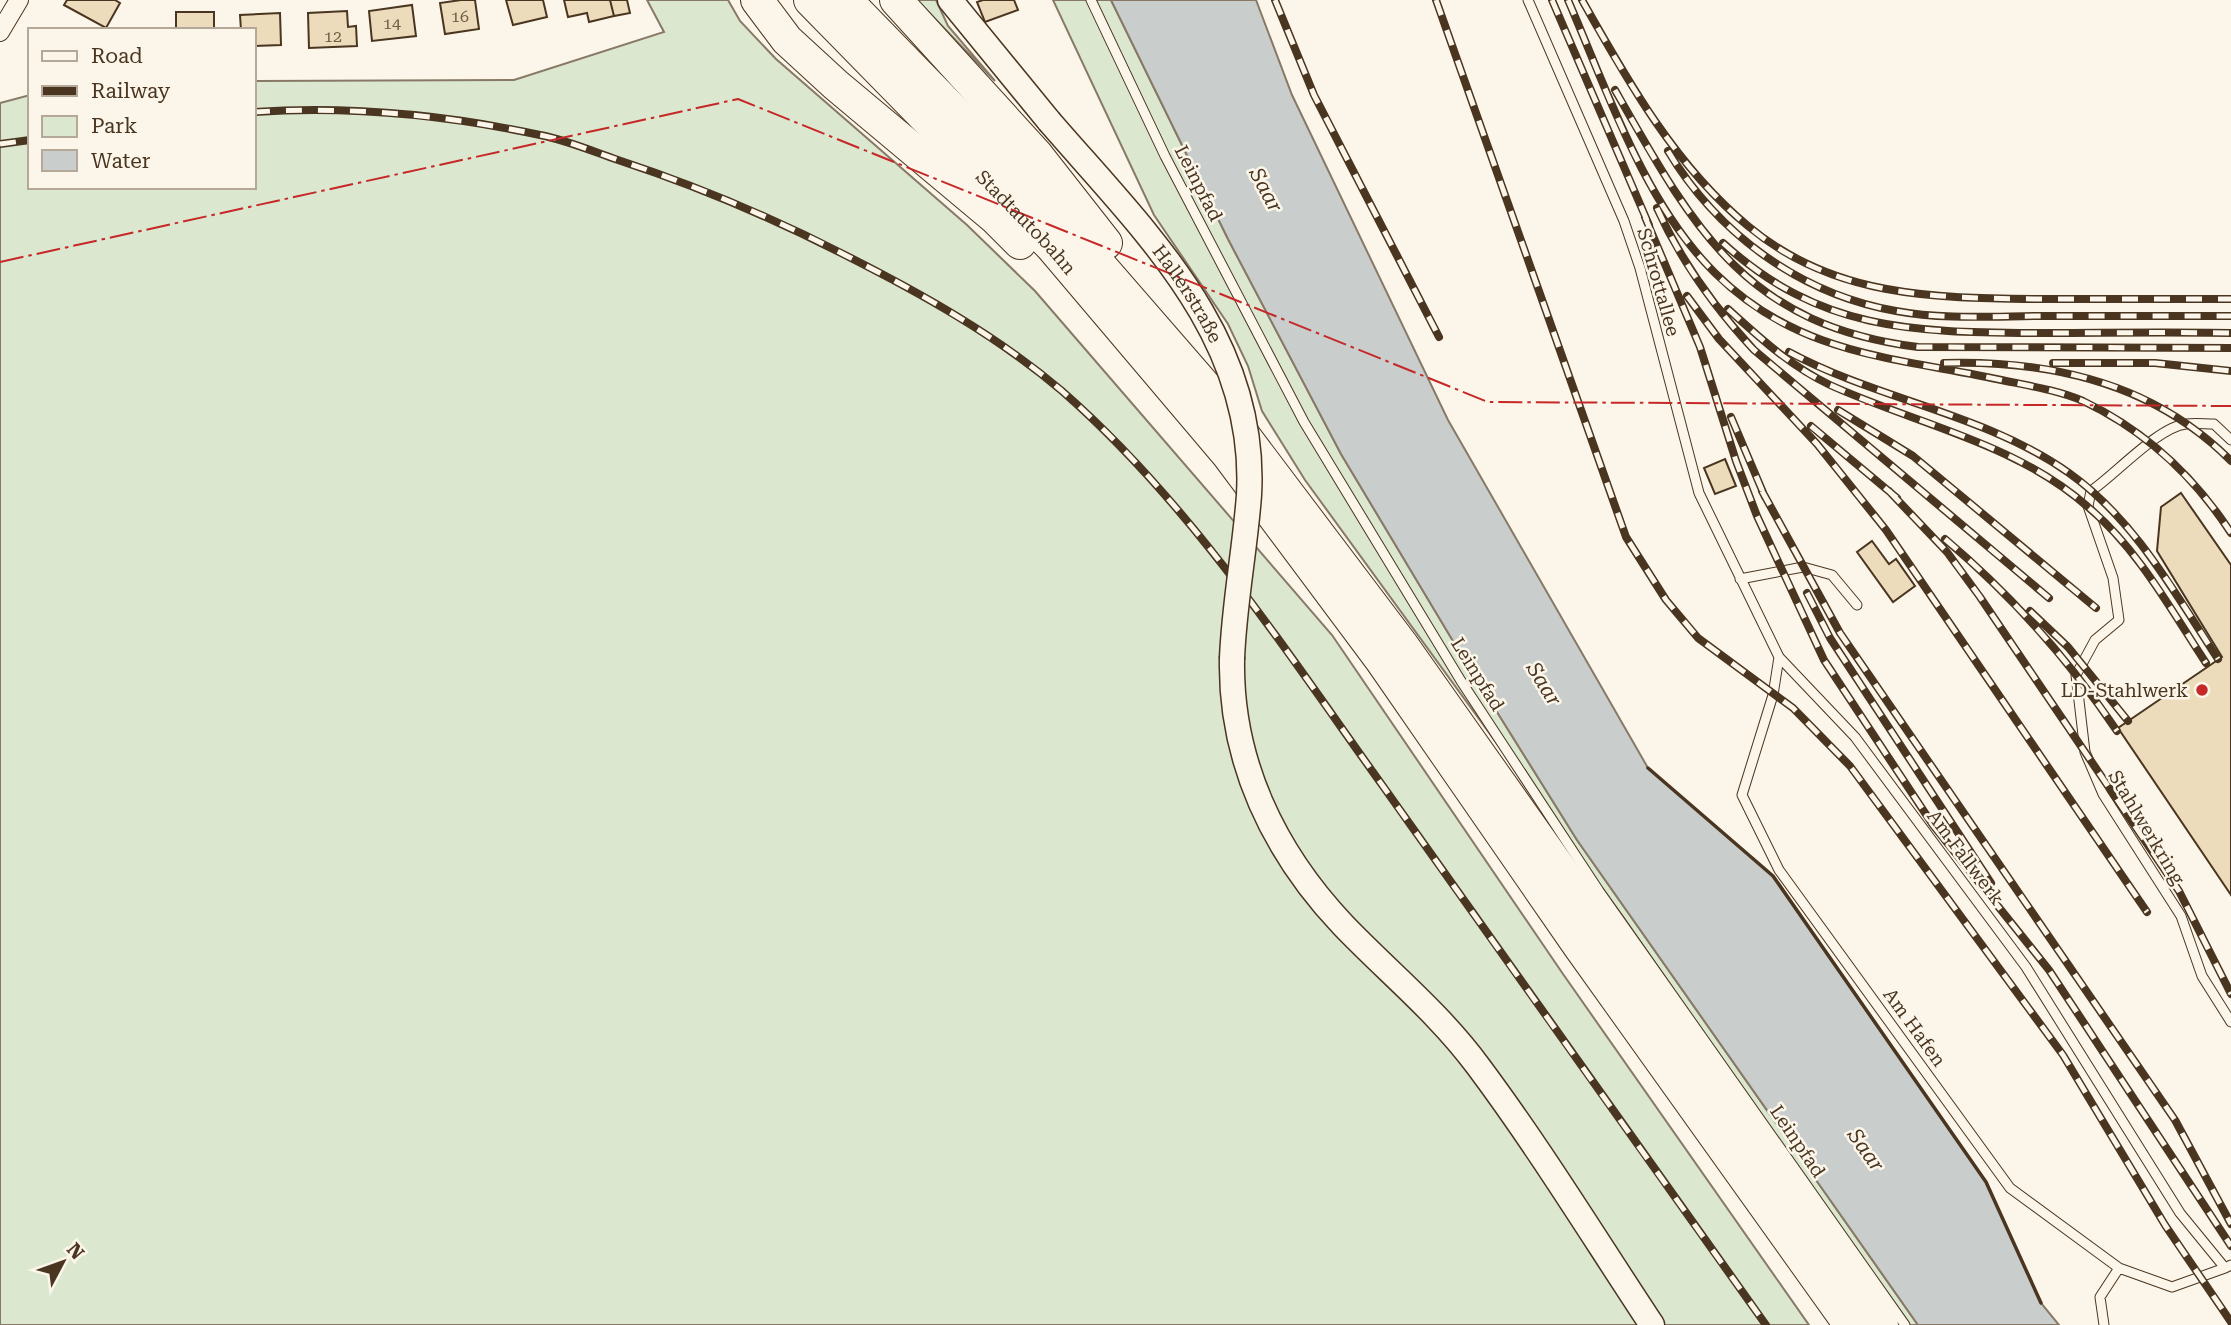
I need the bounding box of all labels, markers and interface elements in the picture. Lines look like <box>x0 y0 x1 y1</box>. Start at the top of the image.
house number: 16 <box>451 7 469 26</box>
house number: 14 <box>383 14 401 33</box>
house number: 12 <box>324 27 342 46</box>
legend <box>28 28 256 189</box>
text: Road <box>91 44 143 68</box>
text: Railway <box>91 79 171 103</box>
text: Park <box>91 114 137 138</box>
street label: Leinpfad <box>1170 141 1227 225</box>
text: Water <box>91 149 151 173</box>
water label: Saar <box>1244 163 1288 217</box>
street label: Stadtautobahn <box>971 165 1081 279</box>
street label: Schrottallee <box>1632 225 1685 339</box>
street label: Hallerstraße <box>1148 240 1227 347</box>
street label: Leinpfad <box>1446 633 1509 715</box>
water label: Saar <box>1521 657 1567 710</box>
place label: LD-Stahlwerk <box>2061 679 2188 702</box>
marker: LD-Stahlwerk <box>2194 682 2210 698</box>
street label: Stahlwerkring <box>2103 766 2190 889</box>
street label: Am Fallwerk <box>1922 805 2009 910</box>
street label: Am Hafen <box>1878 984 1951 1071</box>
street label: Leinpfad <box>1765 1101 1830 1182</box>
water label: Saar <box>1842 1123 1889 1176</box>
north arrow <box>28 1227 98 1297</box>
text: N <box>62 1238 89 1265</box>

